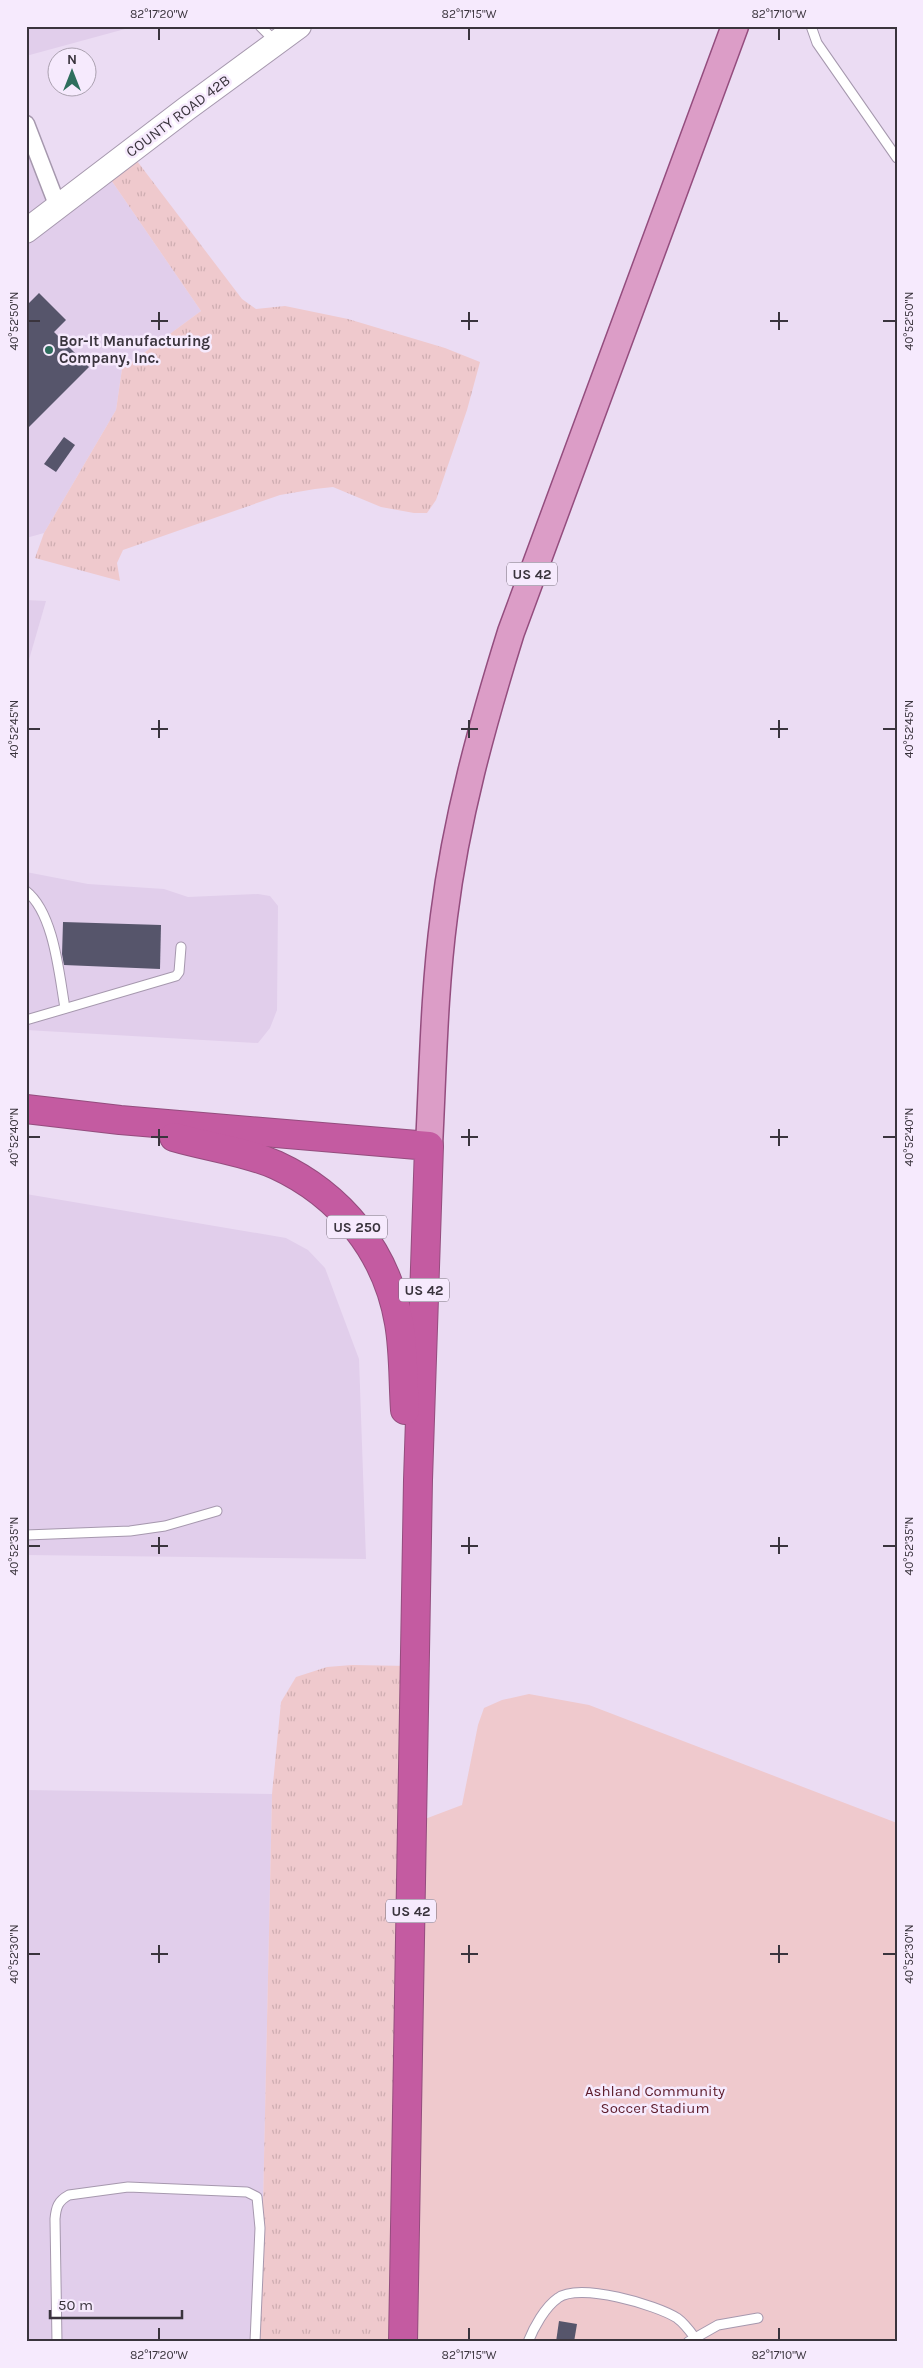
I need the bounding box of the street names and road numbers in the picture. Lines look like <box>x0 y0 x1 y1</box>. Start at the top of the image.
street label: COUNTY ROAD 42B <box>122 71 234 161</box>
road number: US 42 <box>507 562 557 586</box>
road number: US 250 <box>327 1216 387 1238</box>
road number: US 42 <box>399 1278 449 1302</box>
road number: US 42 <box>386 1900 436 1922</box>

